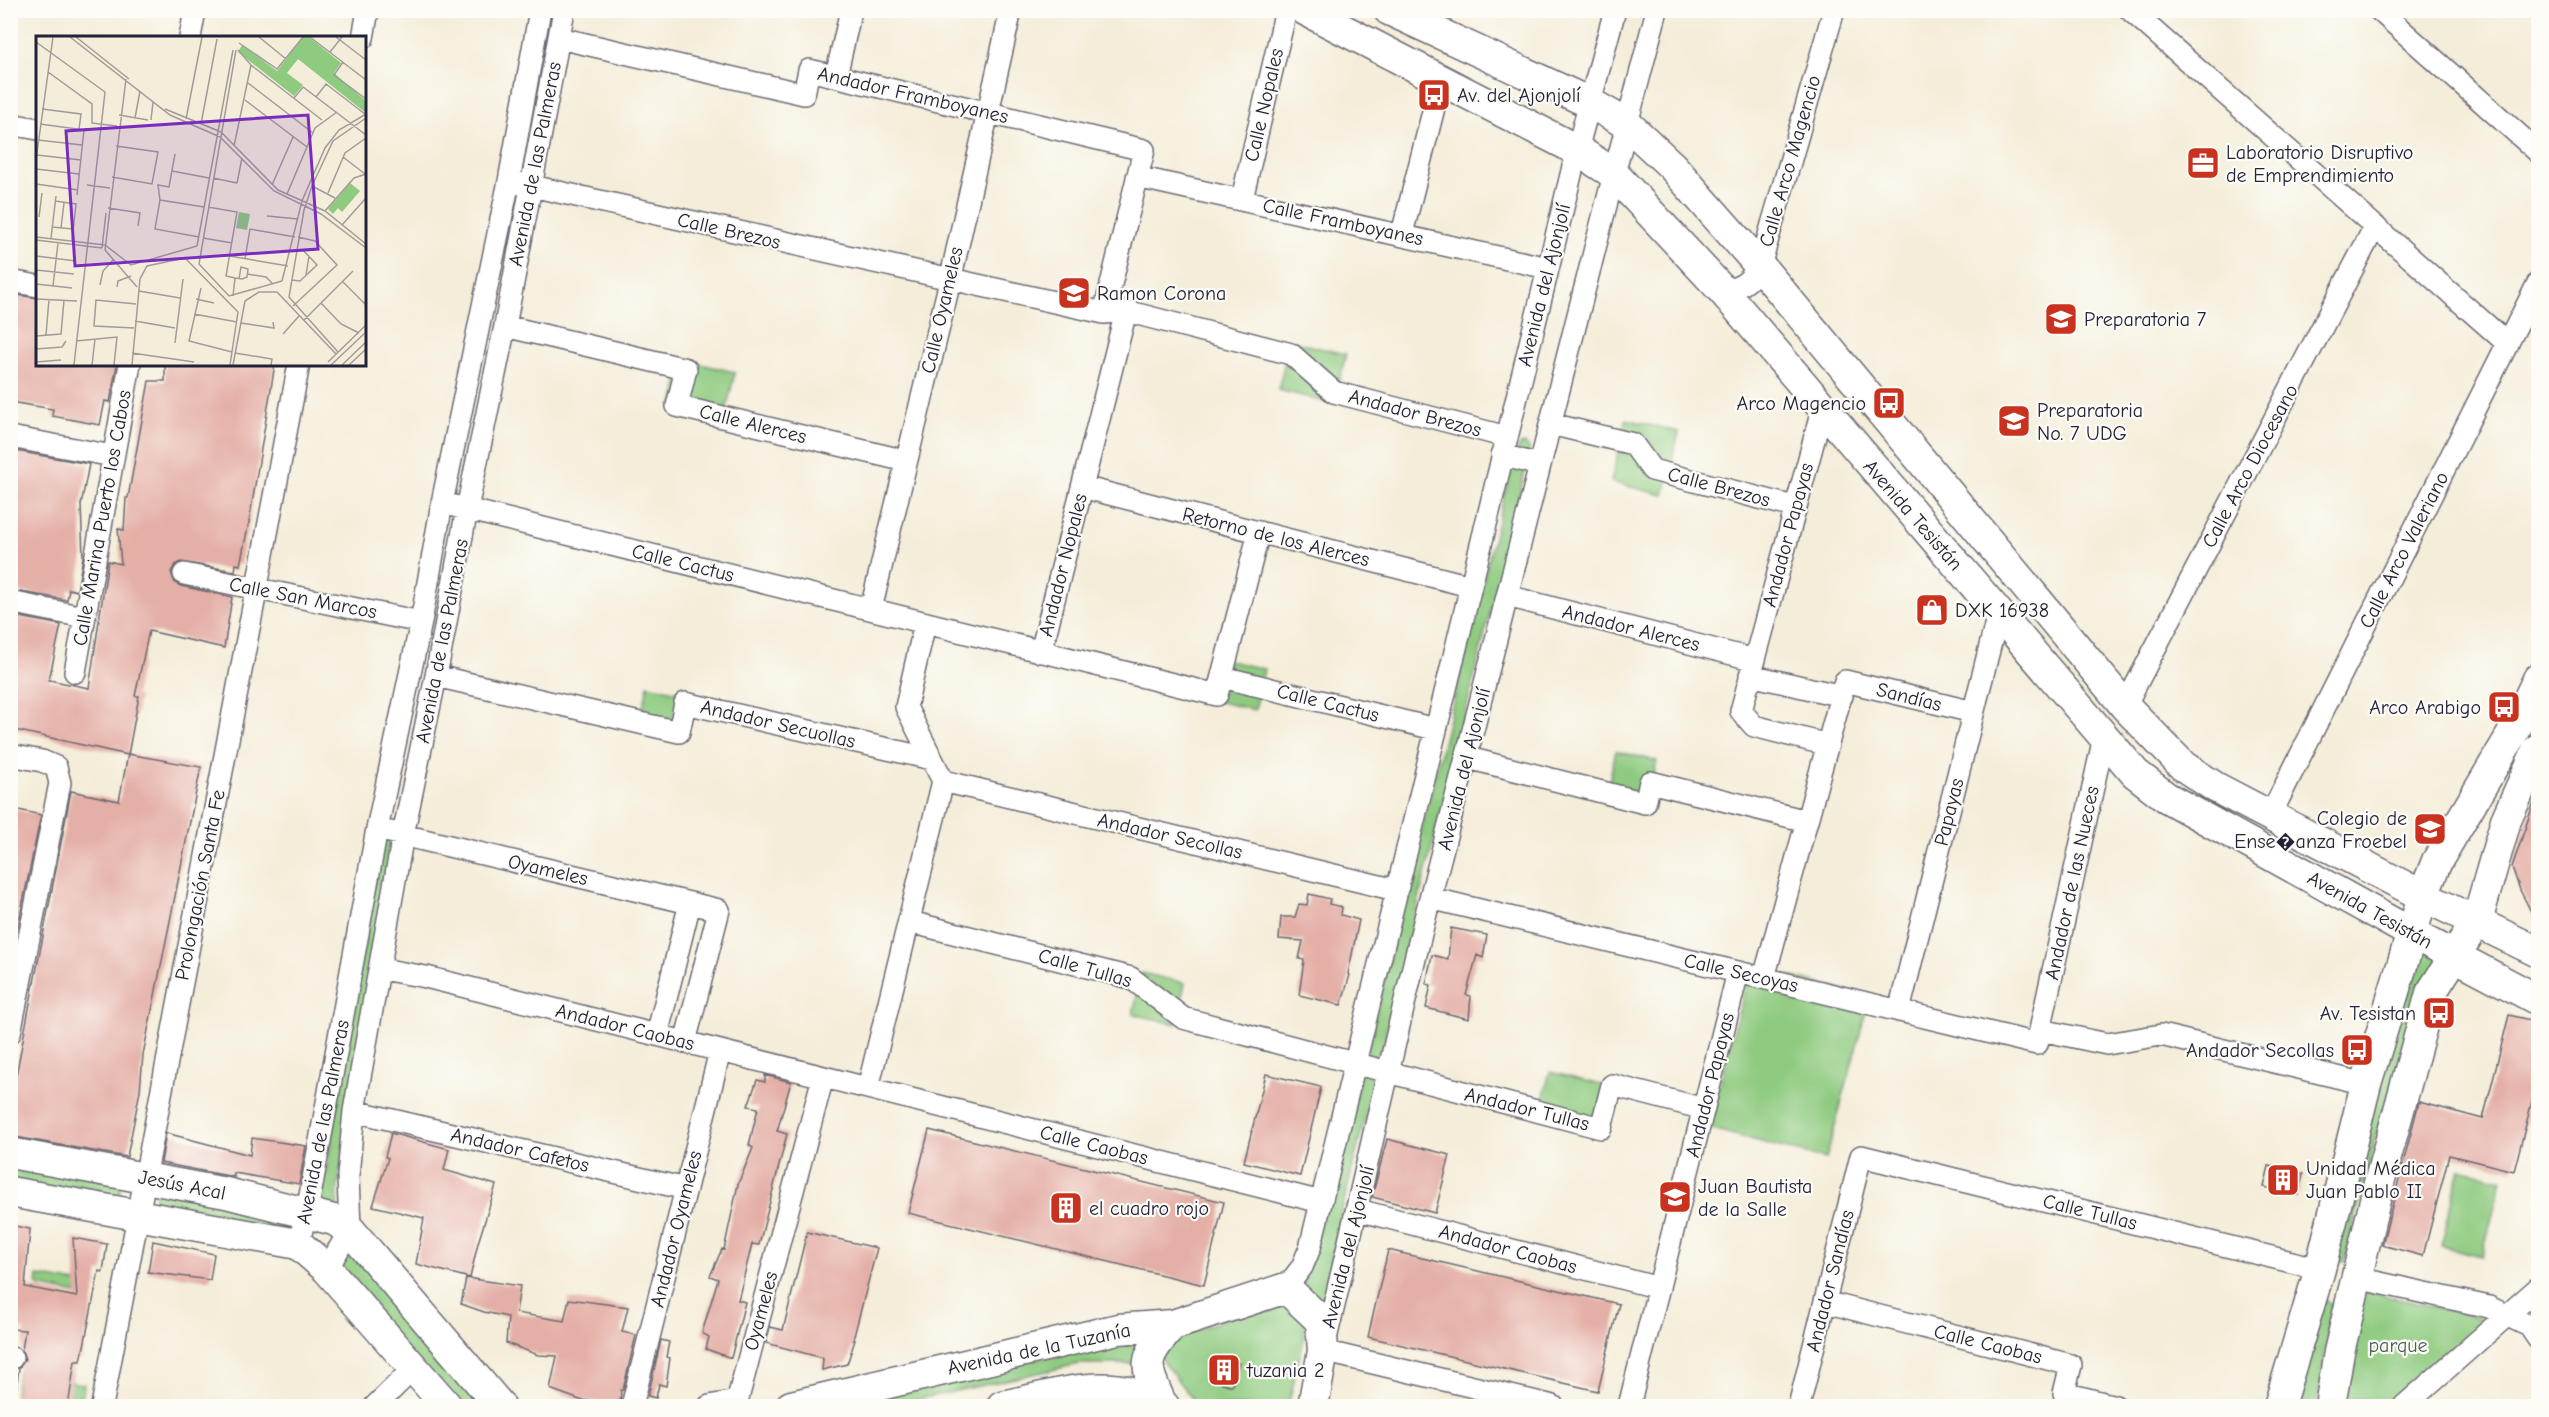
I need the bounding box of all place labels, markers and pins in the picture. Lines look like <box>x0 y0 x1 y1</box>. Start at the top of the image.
bus stop icon: Av. del Ajonjolí <box>1416 77 1452 113</box>
place label: Av. del Ajonjolí <box>1457 84 1581 107</box>
place label: Laboratorio Disruptivo de Emprendimiento <box>2226 141 2413 187</box>
office icon: Laboratorio Disruptivo de Emprendimiento <box>2185 145 2221 181</box>
school or university icon: Ramon Corona <box>1056 275 1092 311</box>
place label: Ramon Corona <box>1097 282 1226 305</box>
school or university icon: Preparatoria 7 <box>2043 301 2079 337</box>
place label: Preparatoria 7 <box>2084 308 2207 331</box>
bus stop icon: Arco Magencio <box>1871 385 1907 421</box>
place label: Arco Magencio <box>1737 392 1866 415</box>
place label: Preparatoria No. 7 UDG <box>2037 399 2143 445</box>
school or university icon: Preparatoria No. 7 UDG <box>1996 403 2032 439</box>
shop icon: DXK 16938 <box>1914 592 1950 628</box>
place label: DXK 16938 <box>1955 599 2049 622</box>
bus stop icon: Arco Arabigo <box>2486 689 2522 725</box>
place label: Arco Arabigo <box>2369 696 2481 719</box>
place label: Colegio de Ense�anza Froebel <box>2234 807 2407 853</box>
school or university icon: Colegio de Ense�anza Froebel <box>2412 811 2448 847</box>
bus stop icon: Av. Tesistan <box>2421 995 2457 1031</box>
place label: Av. Tesistan <box>2320 1002 2416 1025</box>
bus stop icon: Andador Secollas <box>2339 1032 2375 1068</box>
place label: Andador Secollas <box>2186 1039 2334 1062</box>
place label: Unidad Médica Juan Pablo II <box>2306 1157 2436 1203</box>
building icon: Unidad Médica Juan Pablo II <box>2265 1162 2301 1198</box>
place label: Juan Bautista de la Salle <box>1698 1175 1812 1221</box>
school or university icon: Juan Bautista de la Salle <box>1657 1179 1693 1215</box>
building icon: el cuadro rojo <box>1048 1190 1084 1226</box>
place label: el cuadro rojo <box>1089 1197 1209 1220</box>
building icon: tuzania 2 <box>1206 1352 1242 1388</box>
place label: tuzania 2 <box>1246 1359 1325 1382</box>

